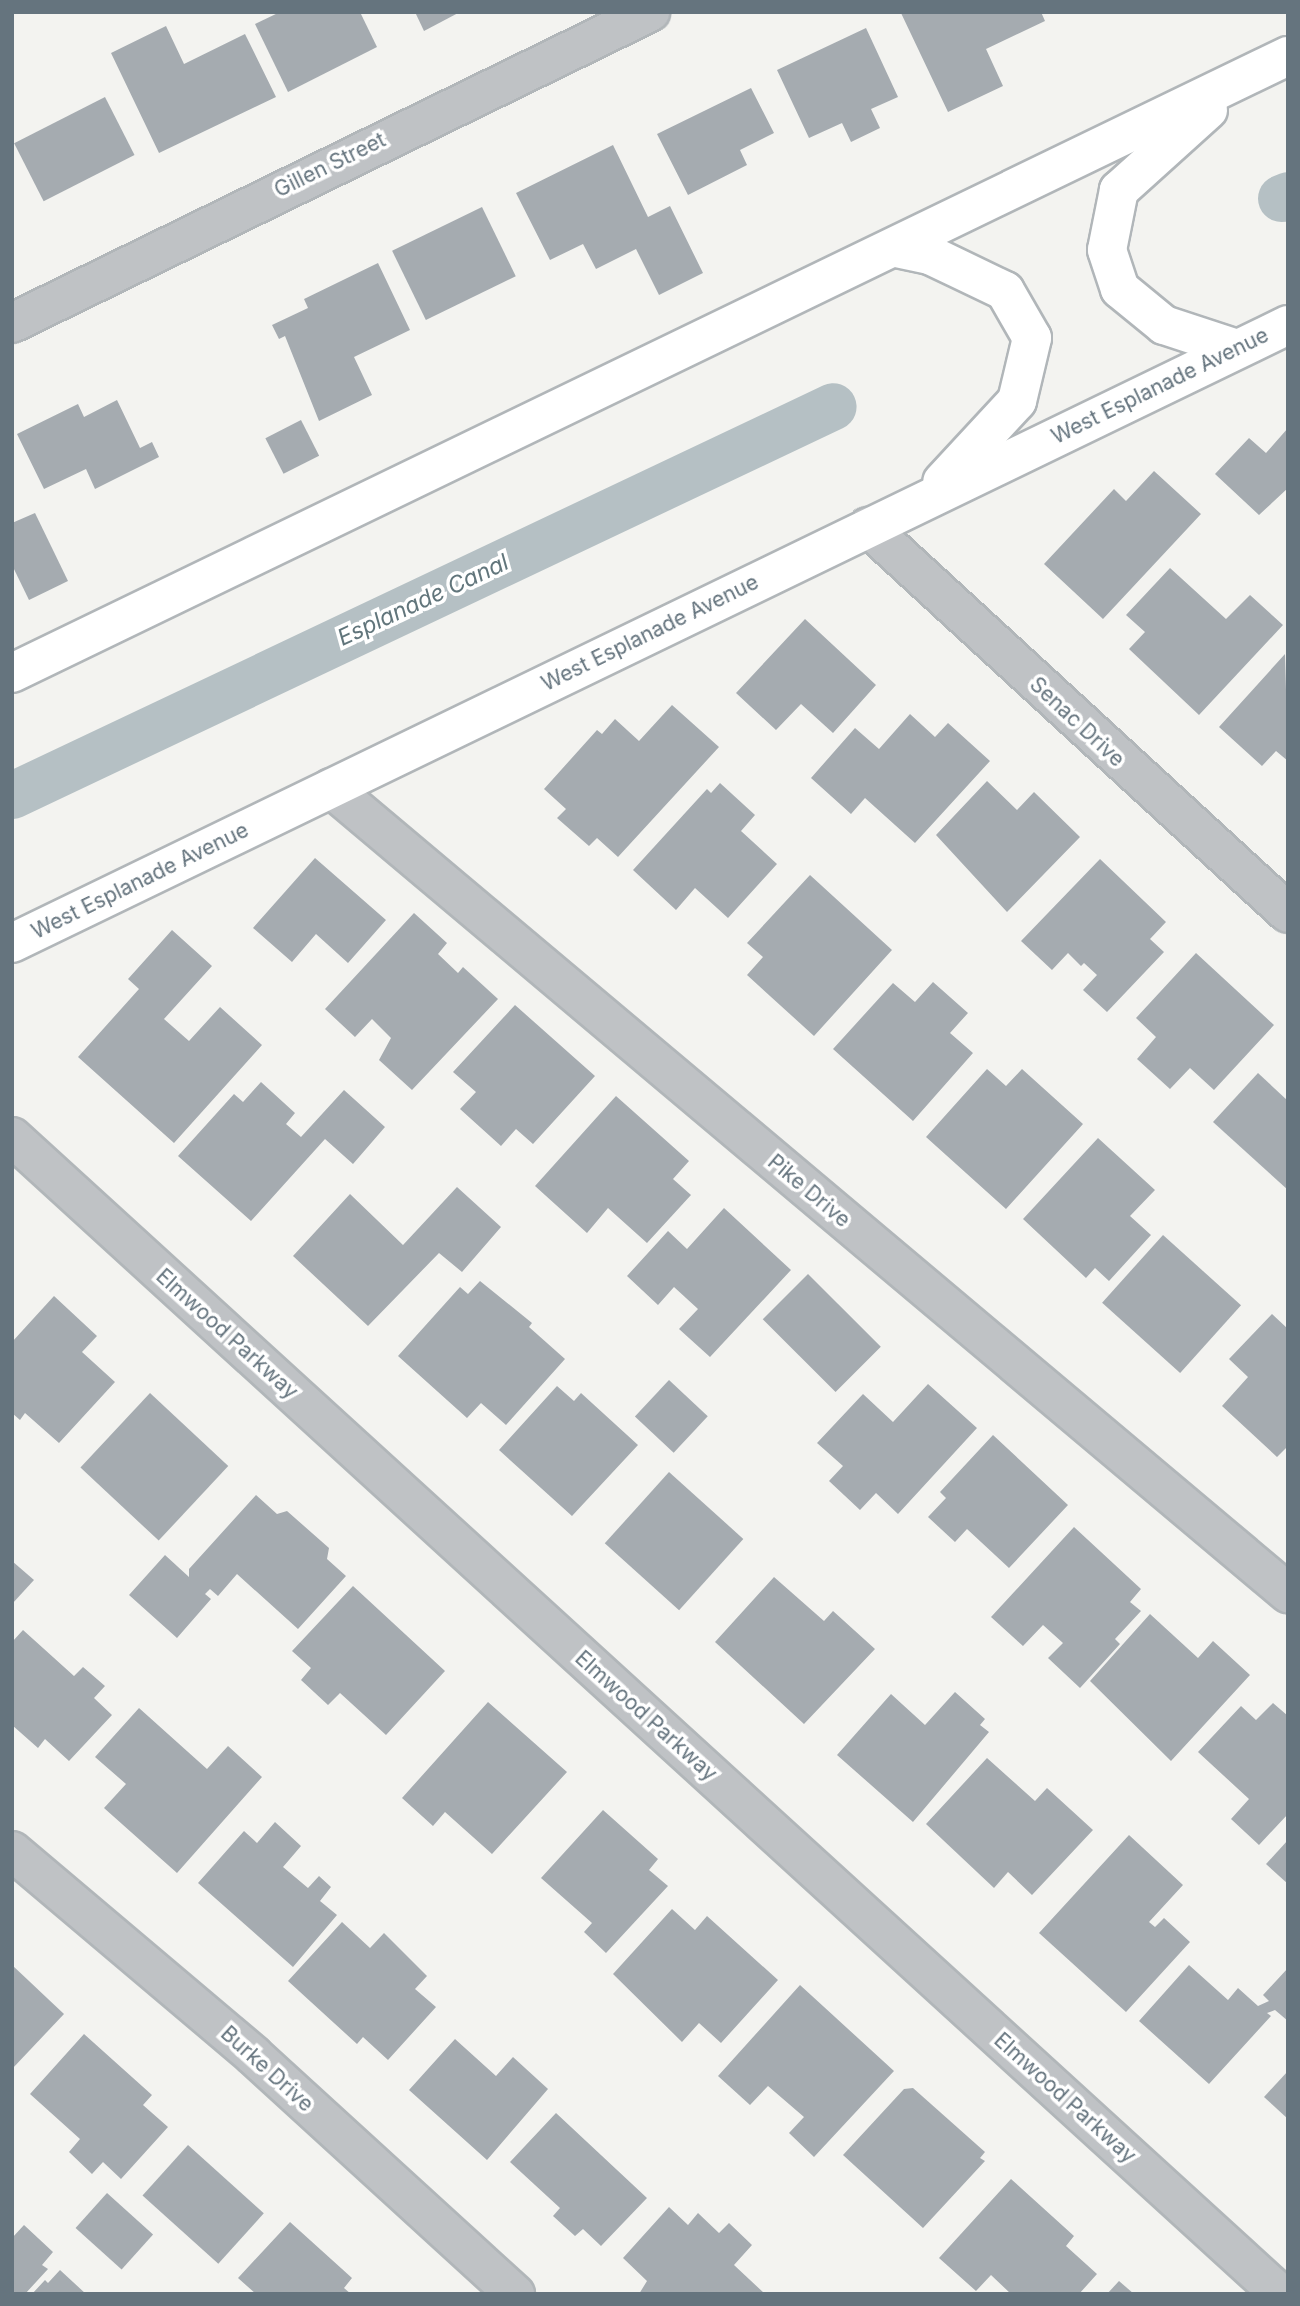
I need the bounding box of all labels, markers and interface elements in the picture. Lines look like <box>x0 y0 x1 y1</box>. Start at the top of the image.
street label: Gillen Street <box>270 127 390 203</box>
street label: West Esplanade Avenue <box>1047 322 1273 450</box>
water label: Esplanade Canal <box>333 548 513 652</box>
street label: West Esplanade Avenue <box>537 569 763 697</box>
street label: Senac Drive <box>1025 672 1129 772</box>
street label: West Esplanade Avenue <box>27 817 253 945</box>
street label: Pike Drive <box>763 1149 855 1233</box>
street label: Elmwood Parkway <box>151 1264 303 1404</box>
street label: Elmwood Parkway <box>570 1646 722 1786</box>
street label: Burke Drive <box>216 2021 318 2117</box>
street label: Elmwood Parkway <box>989 2028 1141 2168</box>

